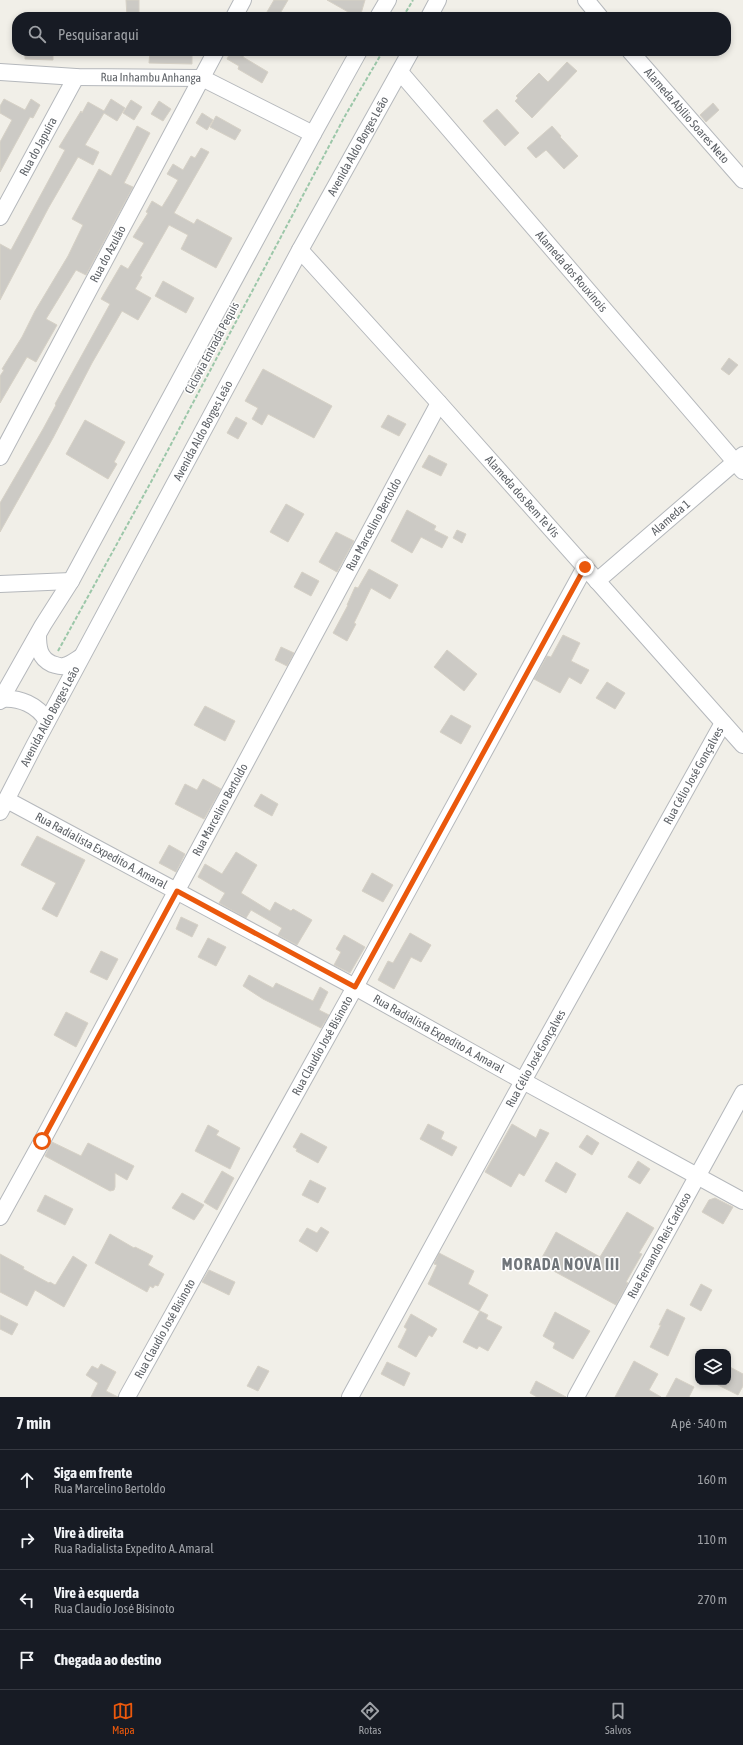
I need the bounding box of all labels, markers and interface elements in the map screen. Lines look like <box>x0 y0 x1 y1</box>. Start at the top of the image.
search box <box>12 12 731 56</box>
icon: search <box>26 23 48 45</box>
text: Pesquisar aqui <box>58 26 139 43</box>
street label: Alameda Abílio Soares Neto <box>641 65 732 166</box>
street label: Rua Inhambu Anhanga <box>100 70 201 85</box>
street label: Avenida Aldo Borges Leão <box>325 94 391 198</box>
street label: Rua do Japuíra <box>17 115 60 178</box>
street label: Rua do Azulão <box>87 223 129 285</box>
street label: Alameda dos Rouxinois <box>533 228 610 315</box>
street label: Ciclovia Entrada Pequis <box>182 300 242 396</box>
street label: Avenida Aldo Borges Leão <box>170 378 236 483</box>
street label: Alameda dos Bem Te Vis <box>482 453 562 541</box>
street label: Rua Marcelino Bertoldo <box>343 475 404 573</box>
street label: Alameda 1 <box>648 497 693 538</box>
route end <box>576 558 594 576</box>
street label: Avenida Aldo Borges Leão <box>18 663 83 769</box>
street label: Rua Célio José Gonçalves <box>661 724 726 827</box>
street label: Rua Marcelino Bertoldo <box>190 761 251 858</box>
street label: Rua Radialista Expedito A. Amaral <box>33 810 170 892</box>
street label: Rua Radialista Expedito A. Amaral <box>371 992 507 1076</box>
street label: Rua Claudio José Bisinoto <box>289 993 356 1098</box>
street label: Rua Célio José Gonçalves <box>503 1007 568 1110</box>
route start <box>33 1132 51 1150</box>
street label: Rua Fernando Reis Cardoso <box>625 1190 694 1301</box>
district label: MORADA NOVA III <box>502 1255 620 1273</box>
street label: Rua Claudio José Bisinoto <box>132 1276 198 1381</box>
map controls <box>695 1349 731 1385</box>
button: layers <box>695 1349 731 1385</box>
text: 7 min <box>16 1413 51 1433</box>
text: A pé · 540 m <box>671 1416 727 1431</box>
text: Siga em frente <box>54 1464 132 1481</box>
icon: ahead <box>16 1469 38 1491</box>
text: 160 m <box>698 1472 727 1487</box>
text: Rua Marcelino Bertoldo <box>54 1481 166 1496</box>
text: Vire à direita <box>54 1524 124 1541</box>
icon: right <box>16 1529 38 1551</box>
text: 110 m <box>698 1532 727 1547</box>
text: Rua Radialista Expedito A. Amaral <box>54 1541 214 1556</box>
text: Vire à esquerda <box>54 1584 139 1601</box>
icon: left <box>16 1589 38 1611</box>
text: 270 m <box>698 1592 727 1607</box>
text: Rua Claudio José Bisinoto <box>54 1601 175 1616</box>
icon: arrive <box>16 1649 38 1671</box>
text: Chegada ao destino <box>54 1651 162 1668</box>
tab: Mapa <box>112 1700 135 1736</box>
tab: Rotas <box>358 1700 381 1736</box>
tab: Salvos <box>605 1700 631 1736</box>

